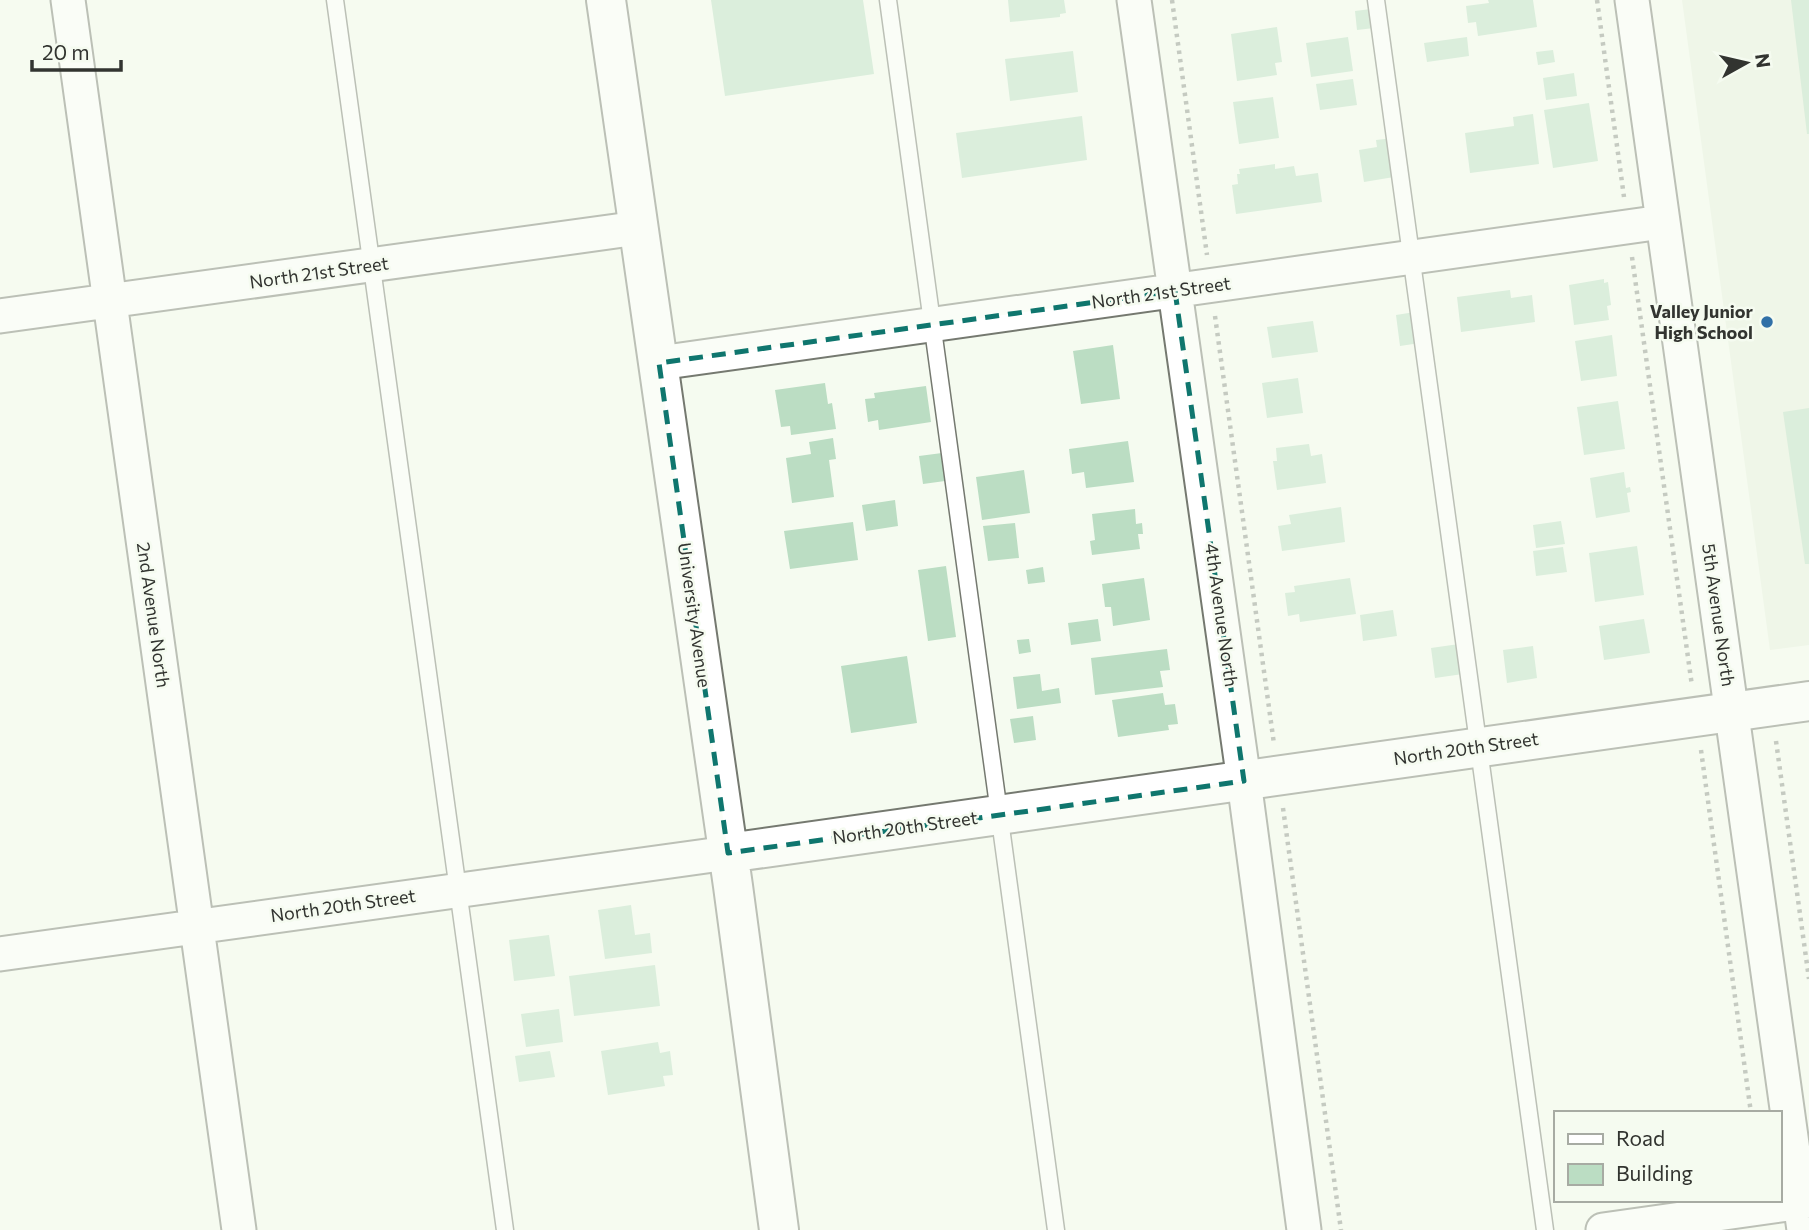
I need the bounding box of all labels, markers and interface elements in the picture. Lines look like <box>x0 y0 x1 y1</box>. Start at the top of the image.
scale bar <box>32 28 121 72</box>
north arrow <box>1711 28 1781 98</box>
text: 20 m <box>42 39 90 64</box>
text: N <box>1751 52 1776 69</box>
street label: North 21st Street <box>248 251 390 293</box>
street label: North 21st Street <box>1090 271 1232 313</box>
place label: Valley Junior High School <box>1650 300 1754 343</box>
marker: Valley Junior High School <box>1759 314 1775 330</box>
street label: 2nd Avenue North <box>133 541 175 689</box>
street label: University Avenue <box>674 541 716 689</box>
street label: 4th Avenue North <box>1201 542 1243 688</box>
street label: 5th Avenue North <box>1698 542 1740 688</box>
street label: North 20th Street <box>1392 727 1540 769</box>
street label: North 20th Street <box>831 806 979 848</box>
street label: North 20th Street <box>269 884 417 926</box>
legend <box>1554 1111 1781 1202</box>
text: Road <box>1616 1125 1665 1150</box>
text: Building <box>1616 1160 1693 1185</box>

